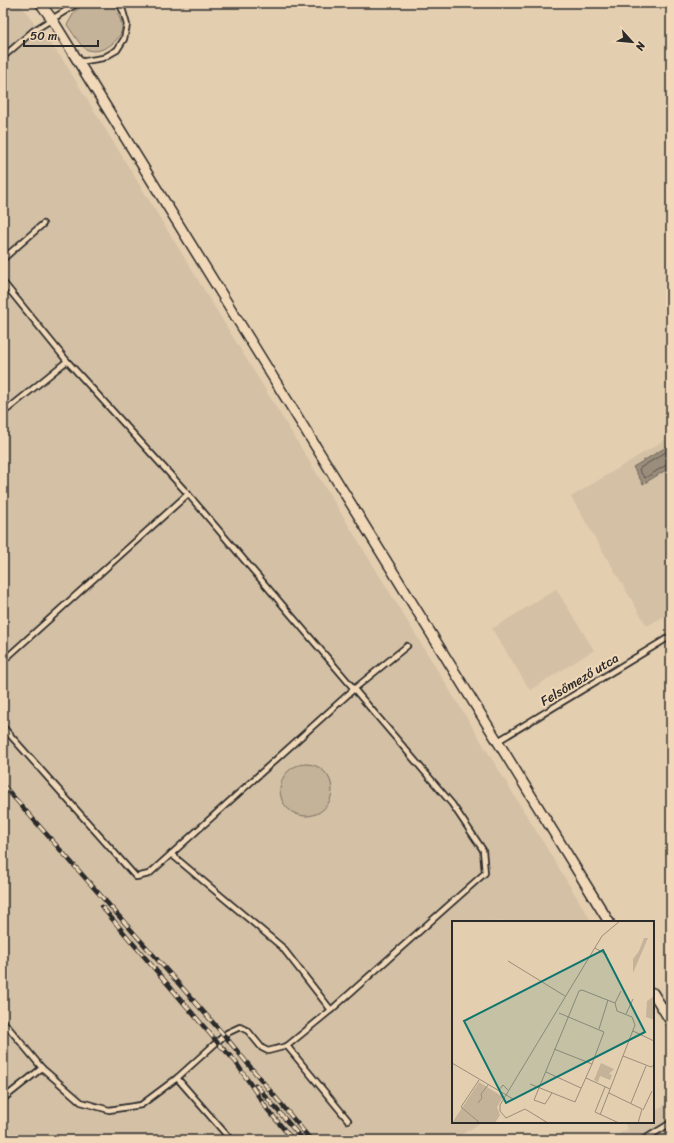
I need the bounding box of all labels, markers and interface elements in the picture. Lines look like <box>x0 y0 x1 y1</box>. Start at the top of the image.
scale bar <box>24 22 98 48</box>
north arrow <box>612 22 652 62</box>
text: 50 m <box>30 25 57 47</box>
text: N <box>630 38 651 54</box>
street label: Felsőmező utca <box>535 647 624 712</box>
inset map <box>452 921 654 1123</box>

